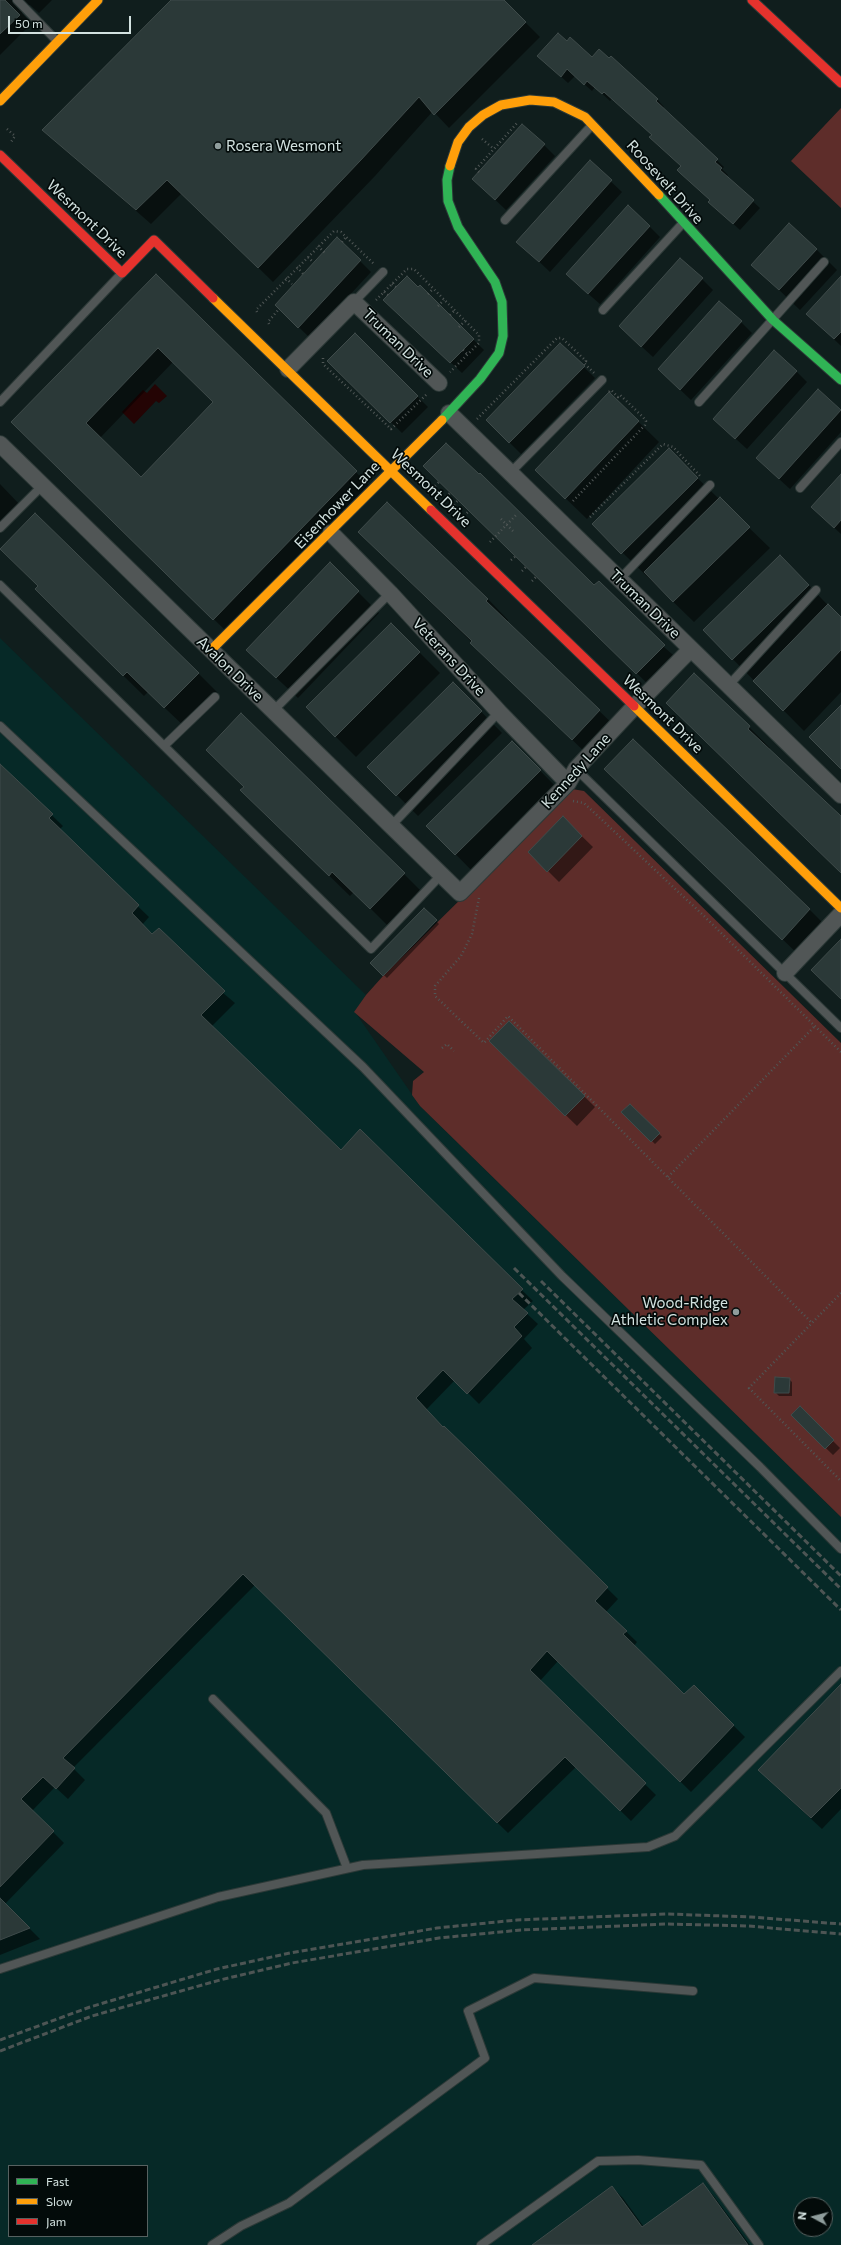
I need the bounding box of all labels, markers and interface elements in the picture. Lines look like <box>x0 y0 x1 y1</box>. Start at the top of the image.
scale bar <box>10 8 133 34</box>
text: 50 m <box>15 16 43 30</box>
street label: Roosevelt Drive <box>623 136 707 228</box>
place label: Rosera Wesmont <box>226 137 341 155</box>
marker: Rosera Wesmont <box>213 141 223 151</box>
street label: Wesmont Drive <box>43 176 131 262</box>
street label: Truman Drive <box>359 305 437 381</box>
street label: Wesmont Drive <box>387 445 475 531</box>
street label: Eisenhower Lane <box>291 457 383 553</box>
street label: Truman Drive <box>606 566 684 642</box>
street label: Veterans Drive <box>409 615 489 699</box>
street label: Avalon Drive <box>193 633 267 705</box>
street label: Wesmont Drive <box>619 671 707 757</box>
street label: Kennedy Lane <box>538 730 614 812</box>
place label: Wood-Ridge Athletic Complex <box>611 1294 728 1329</box>
marker: Wood-Ridge Athletic Complex <box>731 1307 741 1317</box>
legend <box>8 2165 148 2237</box>
text: Fast <box>46 2174 69 2188</box>
text: Slow <box>46 2194 73 2208</box>
north arrow <box>793 2197 833 2237</box>
text: N <box>795 2211 809 2221</box>
text: Jam <box>46 2214 66 2228</box>

